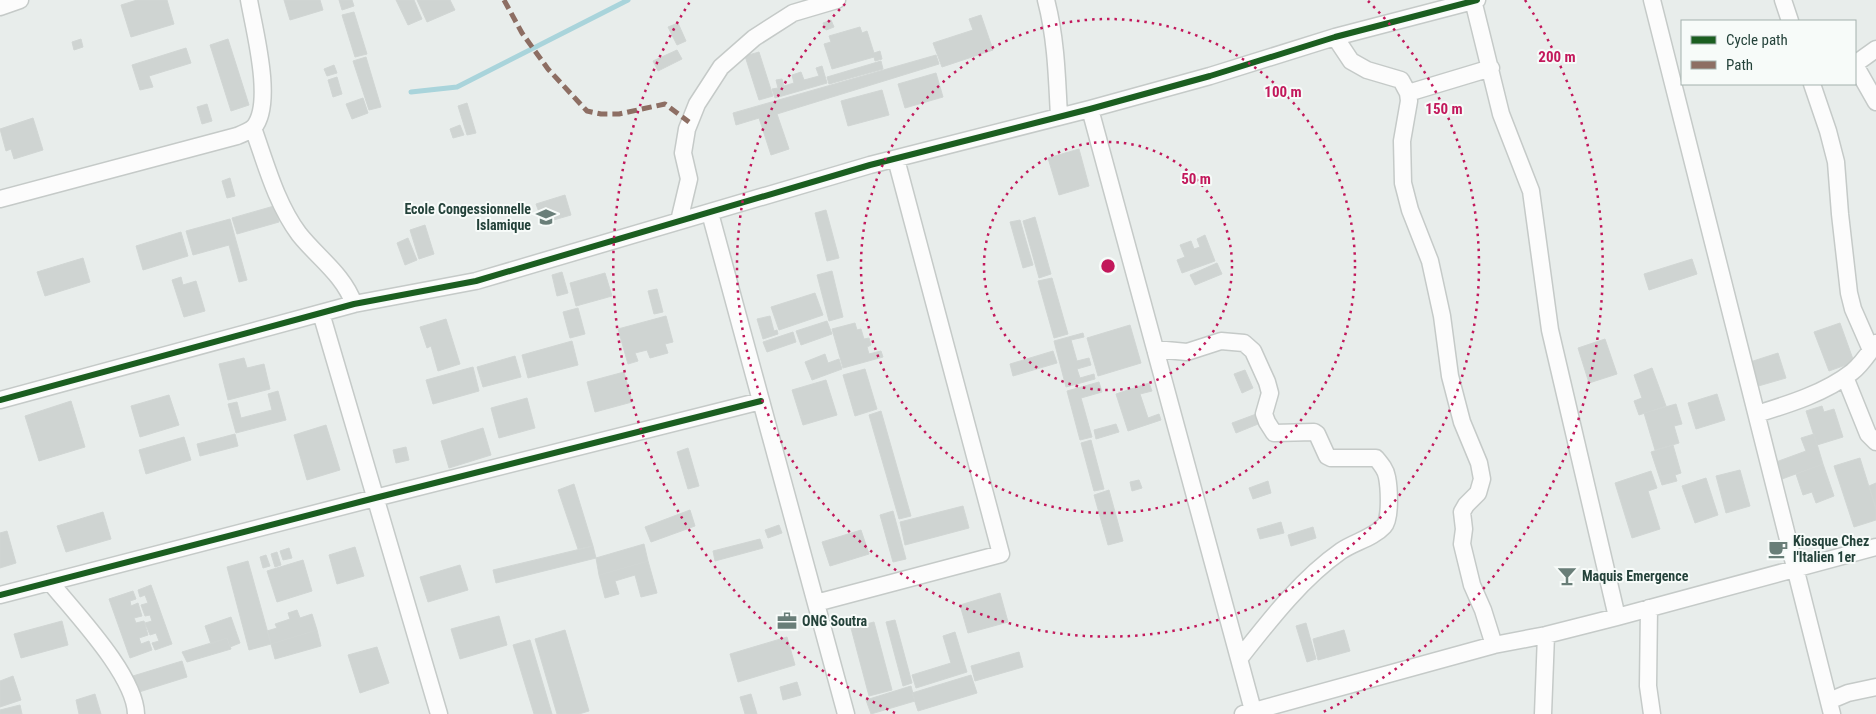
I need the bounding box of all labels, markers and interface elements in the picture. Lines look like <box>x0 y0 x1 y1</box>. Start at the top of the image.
legend <box>1681 20 1856 85</box>
text: Cycle path <box>1726 31 1788 49</box>
text: 200 m <box>1538 48 1576 66</box>
text: Path <box>1726 56 1753 74</box>
text: 100 m <box>1264 83 1302 101</box>
text: 150 m <box>1425 100 1463 118</box>
text: 50 m <box>1181 170 1211 188</box>
place label: Ecole Congessionnelle Islamique <box>404 201 531 233</box>
school or university icon: Ecole Congessionnelle Islamique <box>535 206 557 228</box>
centre of rings <box>1099 257 1117 275</box>
place label: Kiosque Chez l'Italien 1er <box>1793 533 1869 565</box>
cafe icon: Kiosque Chez l'Italien 1er <box>1767 538 1789 560</box>
bar icon: Maquis Emergence <box>1556 565 1578 587</box>
place label: Maquis Emergence <box>1582 568 1689 584</box>
office icon: ONG Soutra <box>776 610 798 632</box>
place label: ONG Soutra <box>802 613 868 629</box>

